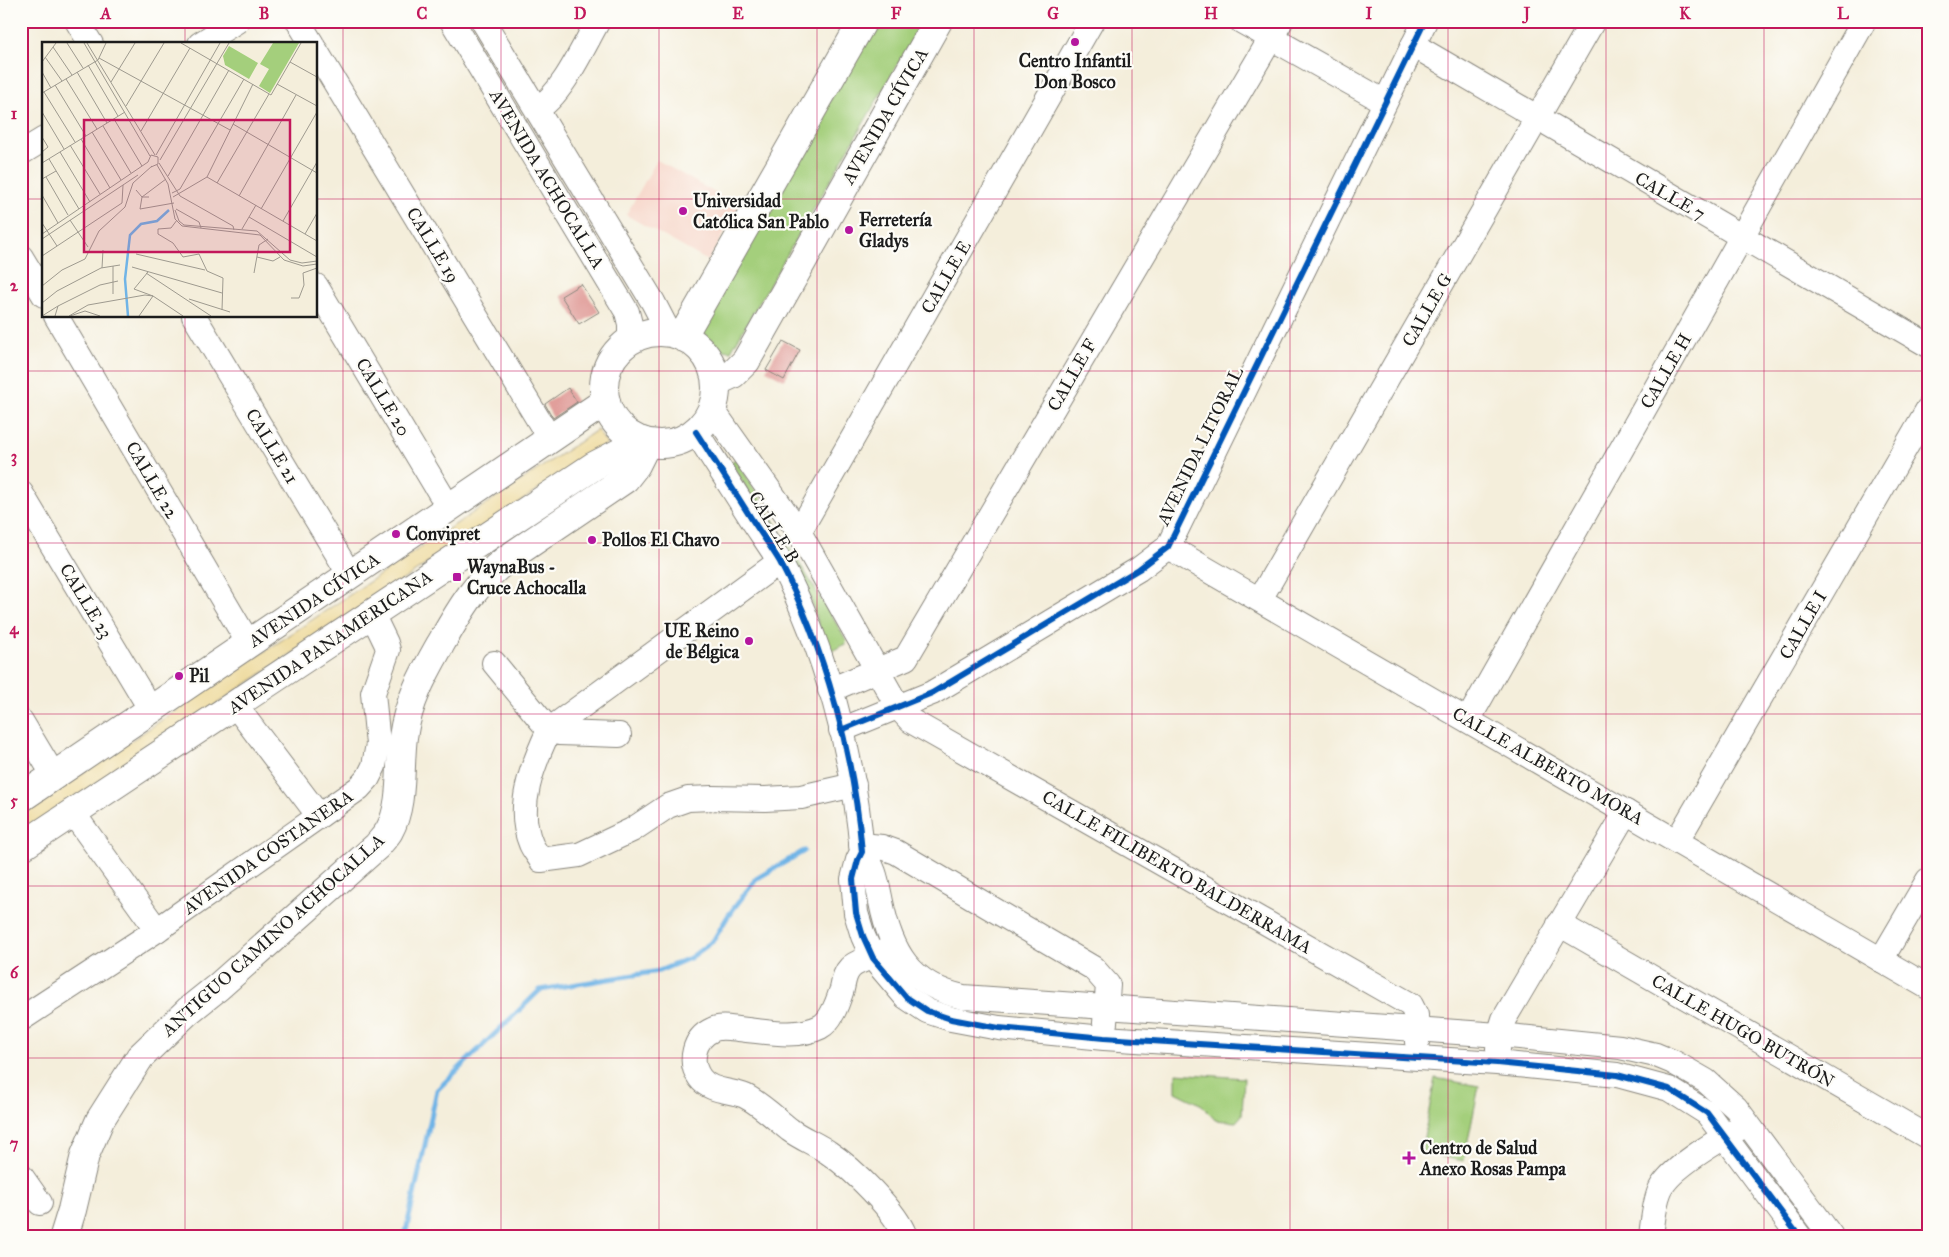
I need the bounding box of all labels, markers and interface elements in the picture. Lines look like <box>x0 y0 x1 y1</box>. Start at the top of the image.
text: A <box>100 4 112 23</box>
text: B <box>259 4 269 23</box>
text: C <box>417 4 428 23</box>
text: D <box>574 4 587 23</box>
text: E <box>732 4 744 23</box>
text: F <box>891 4 902 23</box>
text: G <box>1047 4 1059 23</box>
text: H <box>1204 4 1218 23</box>
text: I <box>1366 4 1373 23</box>
text: J <box>1522 4 1531 24</box>
text: K <box>1679 4 1691 23</box>
text: L <box>1837 4 1849 23</box>
marker: Centro Infantil Don Bosco <box>1069 36 1081 48</box>
inset map <box>42 42 318 318</box>
street label: AVENIDA CÍVICA <box>835 43 933 189</box>
place label: Centro Infantil Don Bosco <box>1019 50 1132 93</box>
street label: AVENIDA ACHOCALLA <box>484 84 609 273</box>
text: 1 <box>11 104 18 123</box>
street label: CALLE 7 <box>1631 167 1709 225</box>
place label: Universidad Católica San Pablo <box>693 190 829 233</box>
street label: CALLE 19 <box>402 203 464 287</box>
marker: Universidad Católica San Pablo <box>677 205 689 217</box>
place label: Ferretería Gladys <box>859 209 932 253</box>
marker: Ferretería Gladys <box>843 224 855 236</box>
street label: CALLE E <box>916 236 976 317</box>
street label: CALLE G <box>1397 269 1457 351</box>
text: 2 <box>10 276 19 295</box>
street label: CALLE H <box>1636 329 1696 413</box>
street label: CALLE F <box>1043 335 1102 415</box>
street label: CALLE 20 <box>351 354 415 440</box>
street label: AVENIDA LITORAL <box>1152 362 1248 530</box>
street label: CALLE 21 <box>241 404 303 488</box>
street label: CALLE 22 <box>121 437 183 523</box>
text: 3 <box>11 447 17 467</box>
street label: CALLE B <box>744 487 804 567</box>
place label: Convipret <box>406 523 481 546</box>
marker: Convipret <box>390 528 402 540</box>
place label: Pollos El Chavo <box>602 529 719 551</box>
marker: Pollos El Chavo <box>586 534 598 546</box>
street label: AVENIDA CÍVICA <box>242 546 384 653</box>
place label: WaynaBus - Cruce Achocalla <box>467 556 586 599</box>
street label: CALLE 23 <box>55 559 117 643</box>
street label: AVENIDA PANAMERICANA <box>223 565 436 719</box>
marker: WaynaBus - Cruce Achocalla <box>451 571 463 583</box>
street label: CALLE I <box>1775 587 1832 663</box>
text: 4 <box>10 619 20 639</box>
place label: UE Reino de Bélgica <box>664 620 739 664</box>
marker: UE Reino de Bélgica <box>743 635 755 647</box>
place label: Pil <box>189 665 210 687</box>
marker: Pil <box>173 670 185 682</box>
street label: CALLE ALBERTO MORA <box>1449 702 1647 830</box>
street label: AVENIDA COSTANERA <box>178 785 357 920</box>
street label: CALLE FILIBERTO BALDERRAMA <box>1038 786 1316 958</box>
text: 5 <box>10 791 18 810</box>
street label: ANTIGUO CAMINO ACHOCALLA <box>156 829 389 1042</box>
text: 6 <box>10 963 19 982</box>
street label: CALLE HUGO BUTRÓN <box>1648 968 1839 1092</box>
text: 7 <box>10 1134 19 1153</box>
place label: Centro de Salud Anexo Rosas Pampa <box>1419 1137 1566 1181</box>
marker: Centro de Salud Anexo Rosas Pampa <box>1402 1151 1416 1165</box>

